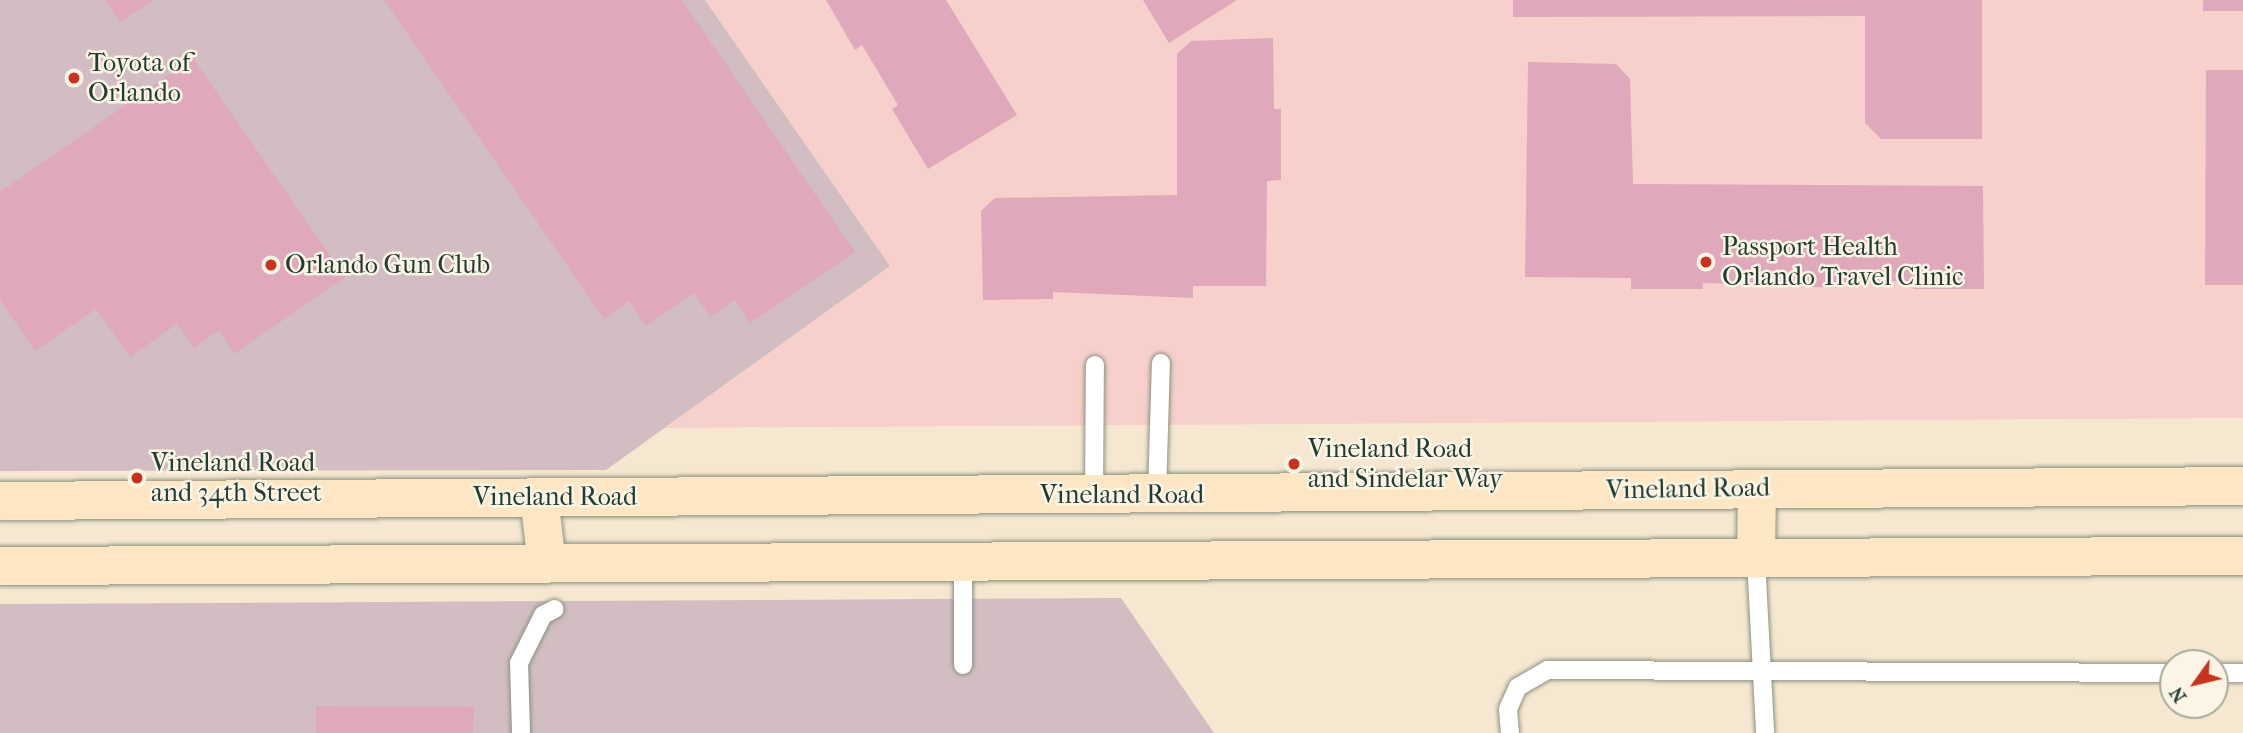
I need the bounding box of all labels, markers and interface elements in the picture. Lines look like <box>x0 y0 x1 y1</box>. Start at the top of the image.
place label: Toyota of Orlando <box>88 47 190 108</box>
marker: Toyota of Orlando <box>66 70 82 86</box>
place label: Passport Health Orlando Travel Clinic <box>1722 231 1963 292</box>
place label: Orlando Gun Club <box>285 249 490 281</box>
marker: Passport Health Orlando Travel Clinic <box>1696 252 1716 272</box>
marker: Orlando Gun Club <box>263 257 279 273</box>
place label: Vineland Road and Sindelar Way <box>1308 433 1503 494</box>
place label: Vineland Road and 34th Street <box>151 447 322 508</box>
marker: Vineland Road and Sindelar Way <box>1286 456 1302 472</box>
marker: Vineland Road and 34th Street <box>129 470 145 486</box>
street label: Vineland Road <box>1606 472 1770 506</box>
street label: Vineland Road <box>1040 479 1204 511</box>
street label: Vineland Road <box>473 481 637 513</box>
north arrow <box>2159 649 2229 719</box>
text: N <box>2165 683 2191 707</box>

